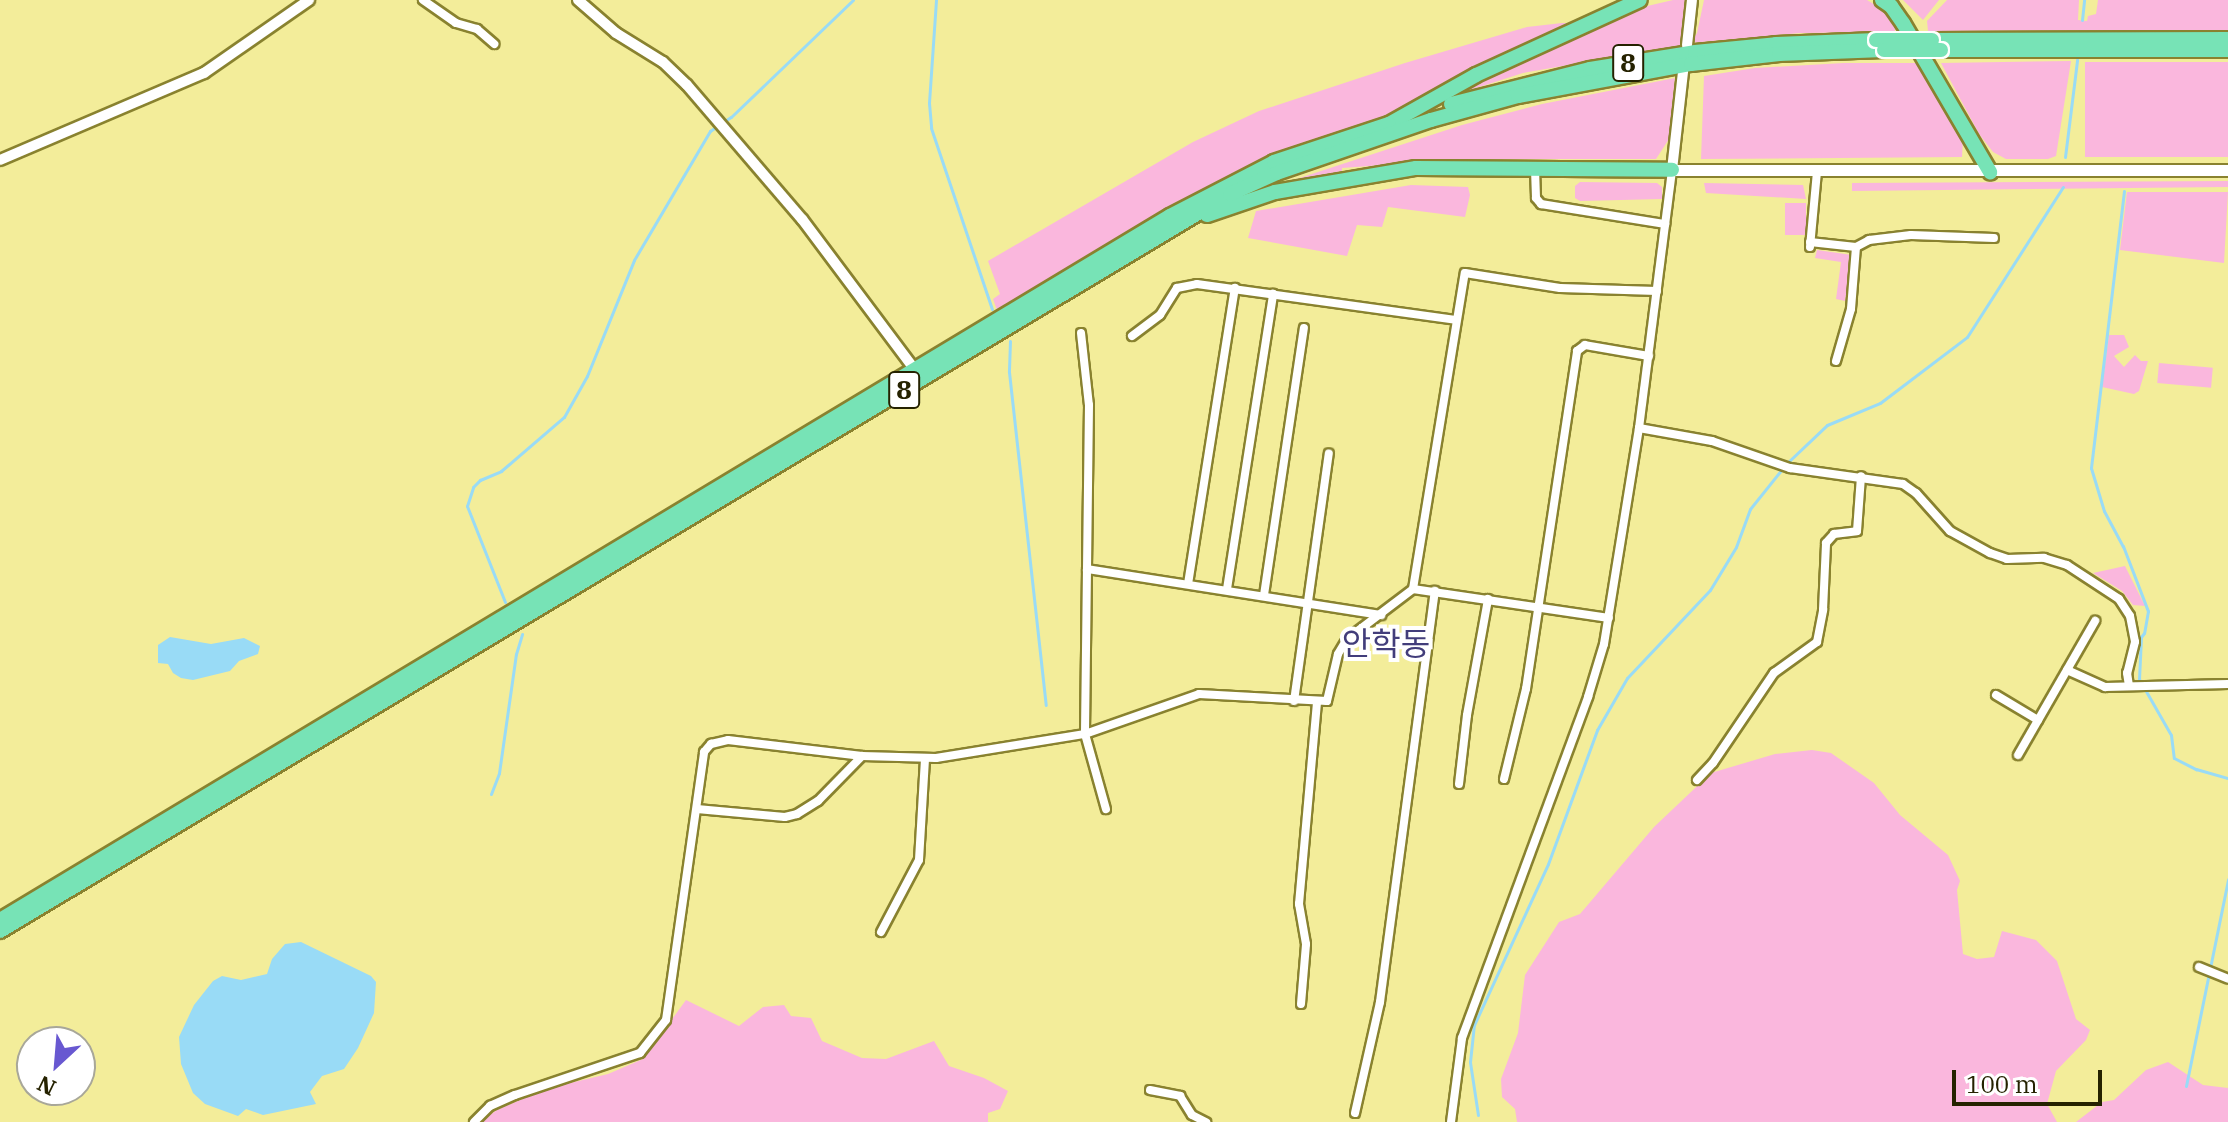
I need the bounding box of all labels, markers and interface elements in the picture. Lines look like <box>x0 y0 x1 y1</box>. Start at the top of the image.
road number: 8 <box>1612 41 1644 85</box>
road number: 8 <box>888 368 920 412</box>
district label: 안학동 <box>1342 624 1430 662</box>
north arrow <box>16 1026 96 1106</box>
scale bar <box>1956 1054 2106 1104</box>
text: 100 m <box>1966 1068 2038 1100</box>
text: N <box>32 1069 60 1103</box>

